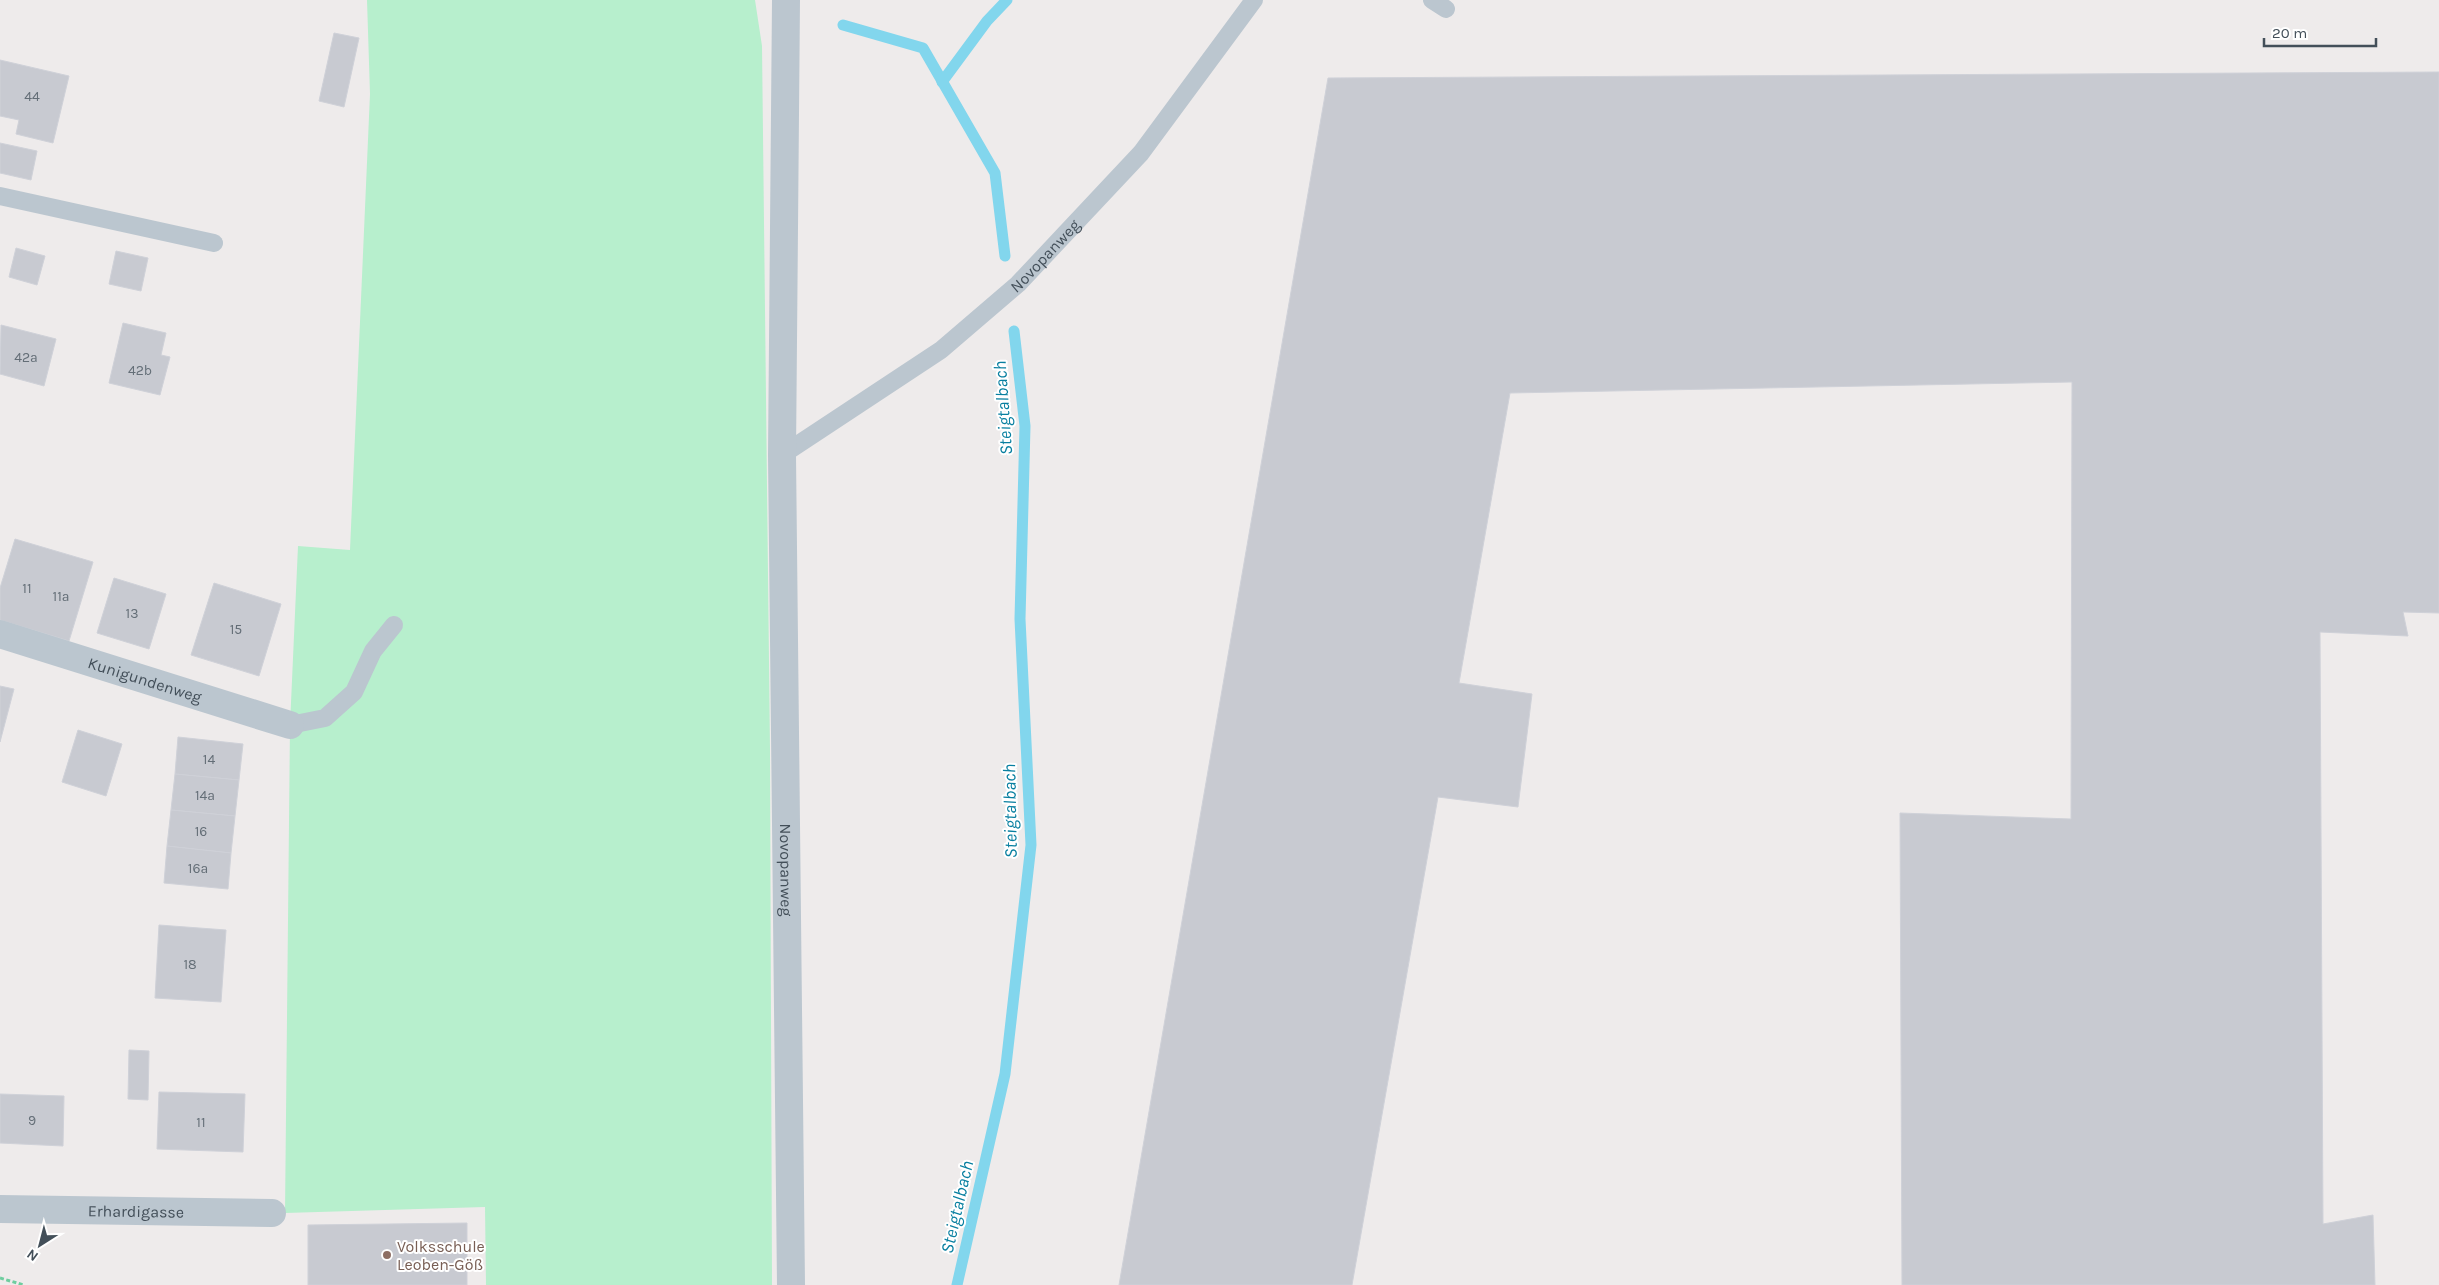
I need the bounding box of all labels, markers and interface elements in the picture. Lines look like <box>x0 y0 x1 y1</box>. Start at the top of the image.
scale bar <box>2264 15 2376 47</box>
text: 20 m <box>2272 24 2307 42</box>
house number: 44 <box>24 88 40 105</box>
street label: Novopanweg <box>1006 215 1084 296</box>
house number: 42a <box>14 349 38 366</box>
water label: Steigtalbach <box>989 360 1017 456</box>
house number: 42b <box>128 362 152 379</box>
house number: 11 <box>22 580 32 597</box>
house number: 11a <box>53 588 69 605</box>
house number: 13 <box>126 605 138 622</box>
house number: 15 <box>230 621 242 638</box>
street label: Kunigundenweg <box>86 653 204 706</box>
house number: 14 <box>203 751 215 768</box>
water label: Steigtalbach <box>998 764 1022 858</box>
house number: 14a <box>195 787 215 804</box>
house number: 16 <box>195 823 207 840</box>
street label: Novopanweg <box>776 823 797 917</box>
house number: 16a <box>188 860 208 877</box>
house number: 18 <box>183 956 197 973</box>
house number: 9 <box>28 1112 36 1129</box>
house number: 11 <box>196 1114 206 1131</box>
water label: Steigtalbach <box>936 1158 978 1256</box>
street label: Erhardigasse <box>88 1201 184 1221</box>
north arrow <box>15 1220 65 1270</box>
place label: Volksschule Leoben-Göß <box>397 1237 485 1274</box>
text: N <box>24 1245 42 1265</box>
marker: Volksschule Leoben-Göß <box>381 1249 393 1261</box>

